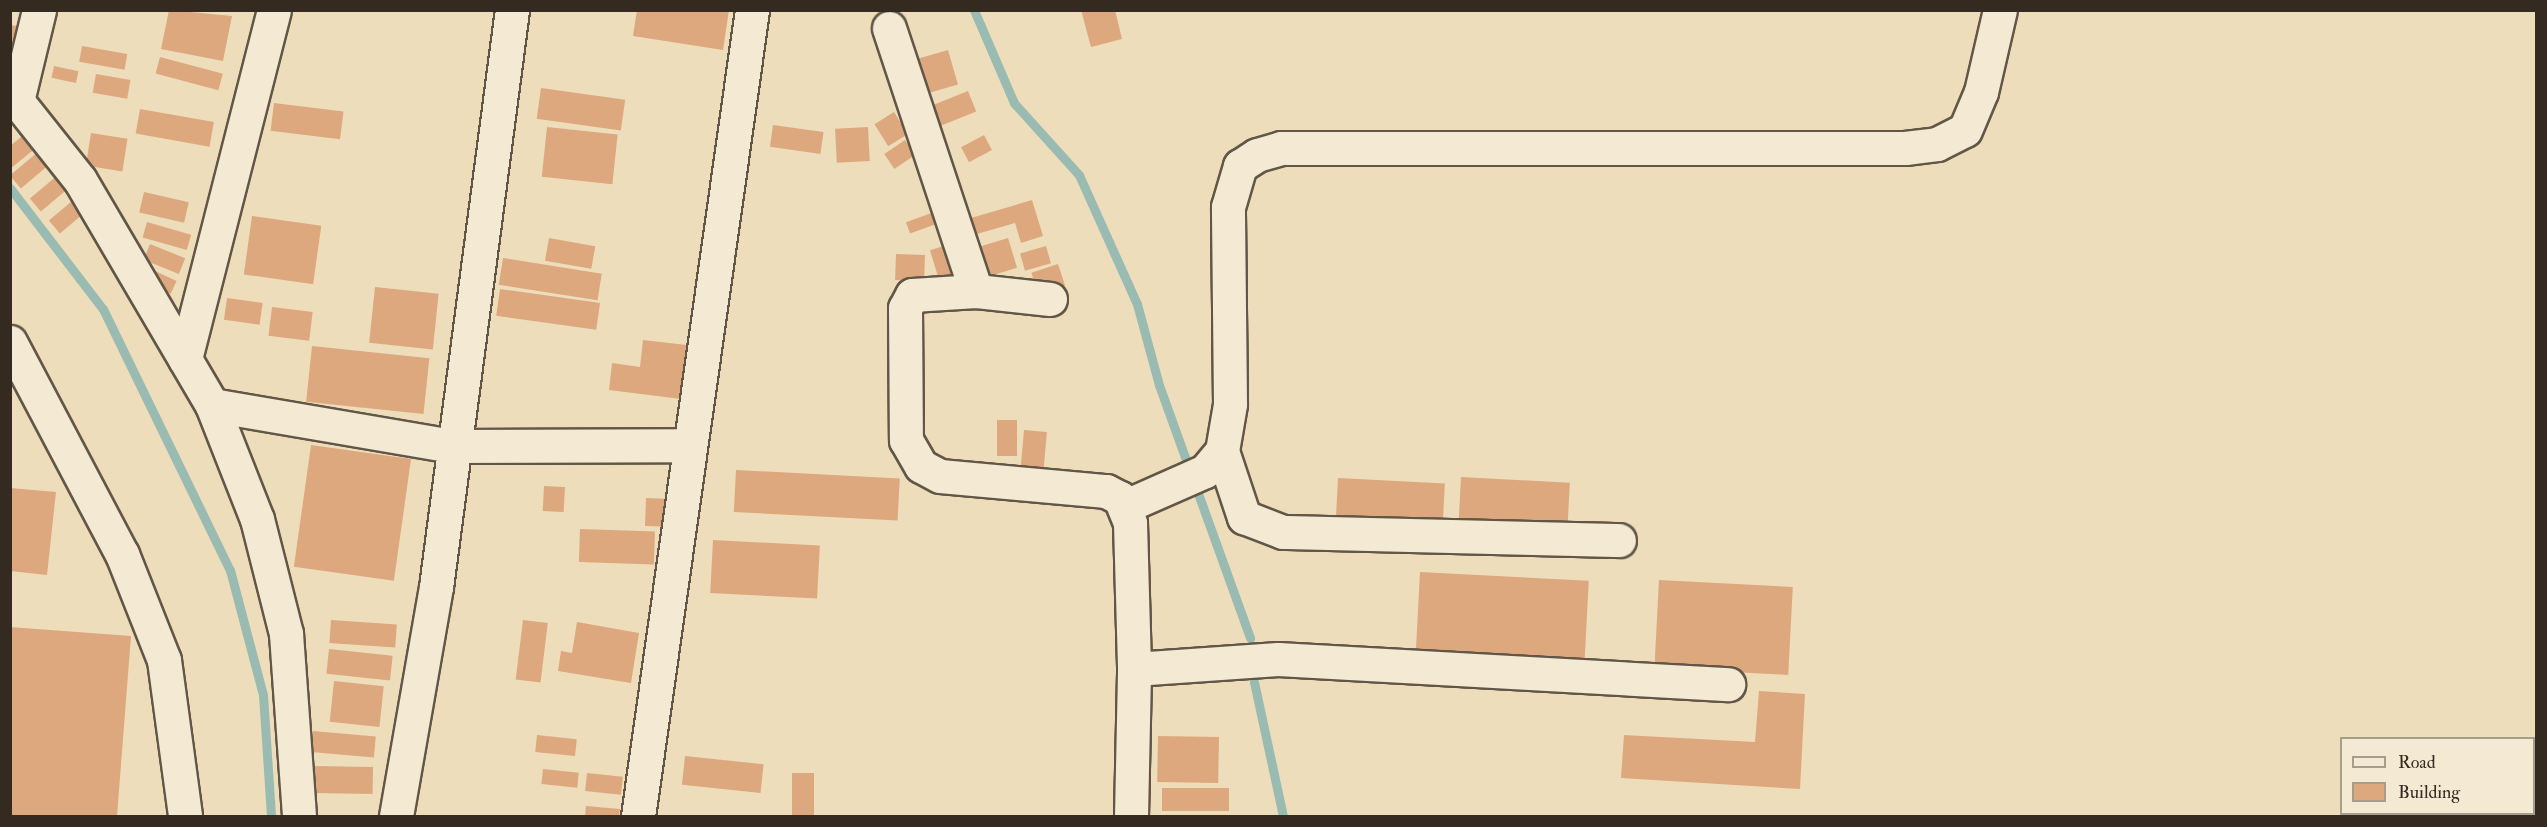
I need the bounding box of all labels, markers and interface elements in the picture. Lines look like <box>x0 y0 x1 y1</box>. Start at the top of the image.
legend <box>2340 737 2535 815</box>
text: Road <box>2398 751 2436 774</box>
text: Building <box>2398 781 2460 804</box>

